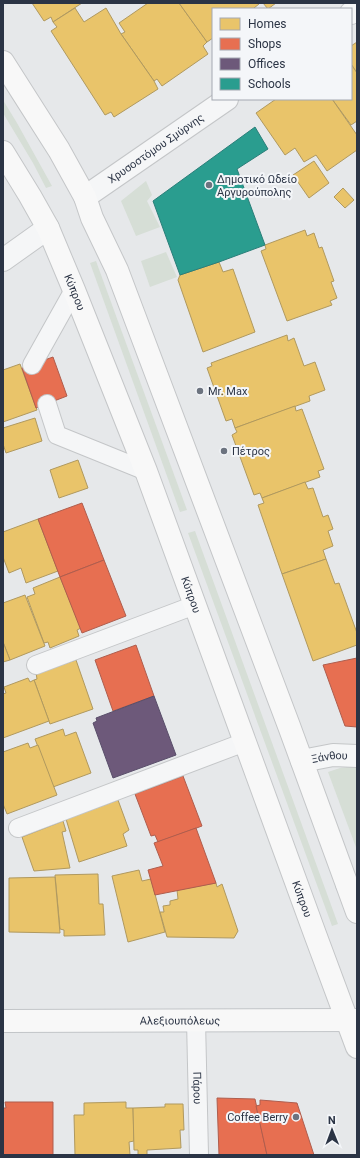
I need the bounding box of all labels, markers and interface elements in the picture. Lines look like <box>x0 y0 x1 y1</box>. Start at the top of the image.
legend <box>212 8 352 100</box>
text: Homes <box>248 17 286 31</box>
text: Shops <box>248 37 282 51</box>
text: Offices <box>248 57 285 71</box>
text: Schools <box>248 77 291 91</box>
street label: Χρυσοστόμου Σμύρνης <box>105 111 206 186</box>
place label: Δημοτικό Ωδείο Αργυρούπολης <box>217 173 297 199</box>
marker: Δημοτικό Ωδείο Αργυρούπολης <box>204 180 214 190</box>
street label: Κύπρου <box>62 272 88 312</box>
place label: Mr. Max <box>208 385 248 398</box>
marker: Mr. Max <box>195 386 205 396</box>
place label: Πέτρος <box>232 445 270 458</box>
marker: Πέτρος <box>219 446 229 456</box>
street label: Κύπρου <box>179 575 204 615</box>
street label: Ξάνθου <box>310 748 348 766</box>
street label: Κύπρου <box>290 879 315 919</box>
street label: Αλεξιουπόλεως <box>140 1014 220 1027</box>
street label: Πάρου <box>191 1072 204 1104</box>
north arrow <box>312 1110 352 1150</box>
place label: Coffee Berry <box>227 1111 289 1124</box>
marker: Coffee Berry <box>291 1112 301 1122</box>
text: N <box>328 1114 336 1127</box>

